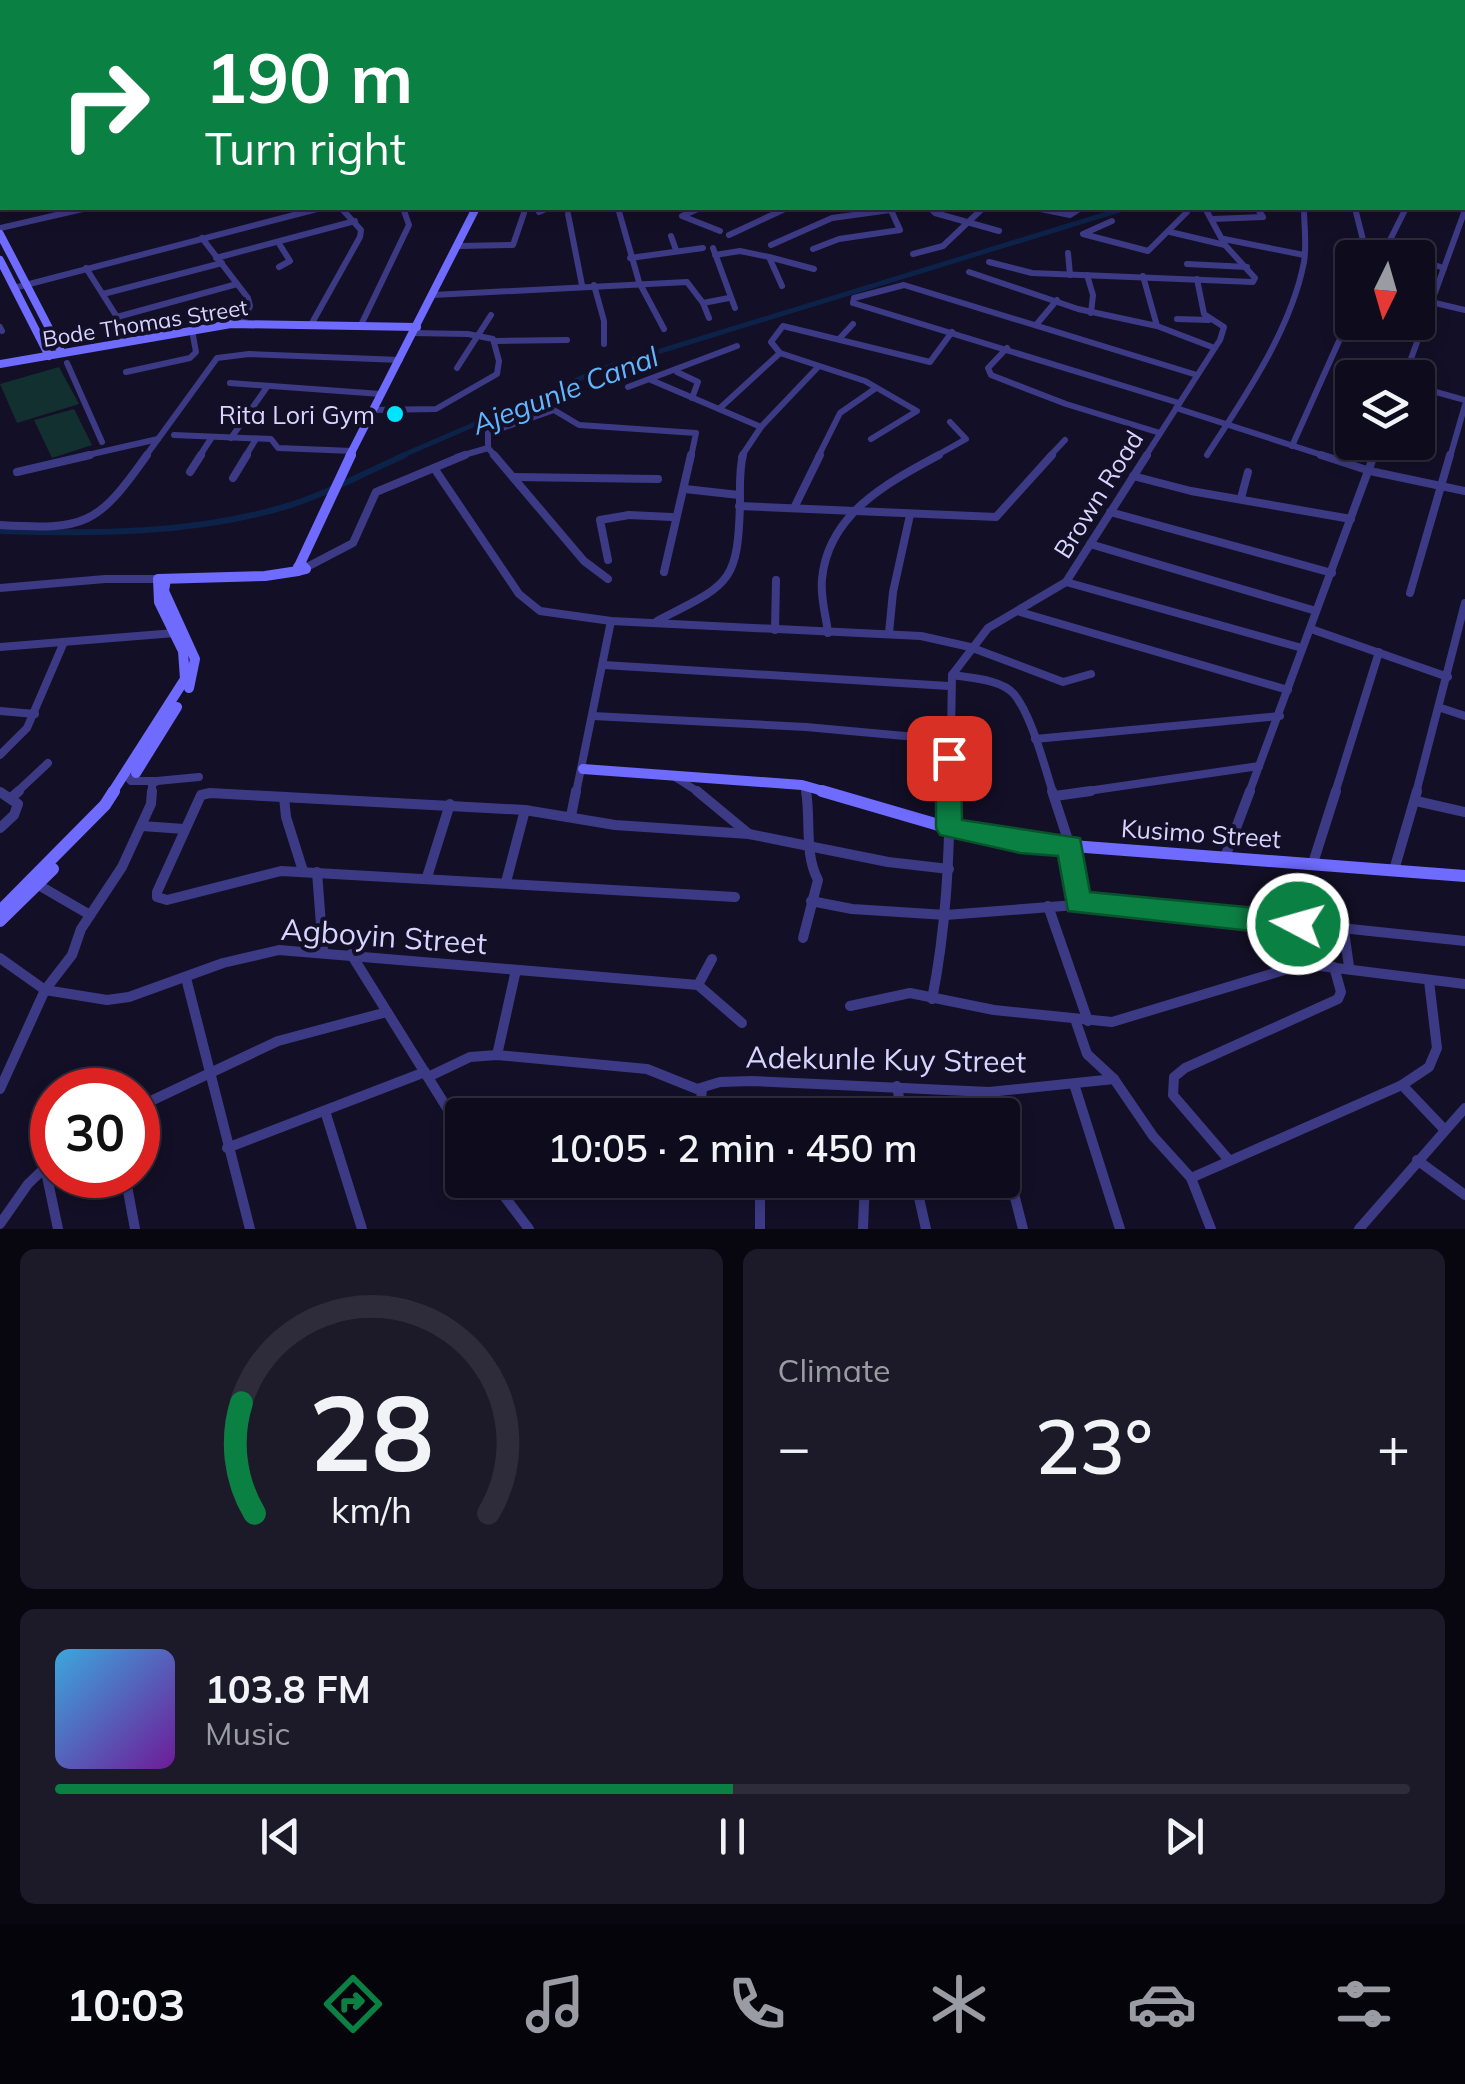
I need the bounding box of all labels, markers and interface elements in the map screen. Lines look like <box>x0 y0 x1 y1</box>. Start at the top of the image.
text: 190 m <box>205 33 413 121</box>
icon: right <box>40 40 170 170</box>
text: Turn right <box>205 120 406 176</box>
north arrow <box>1335 240 1435 340</box>
map controls <box>1335 240 1435 460</box>
street label: Bode Thomas Street <box>40 293 250 353</box>
water label: Ajegunle Canal <box>466 338 663 442</box>
button: layers <box>1335 360 1435 460</box>
place label: Rita Lori Gym <box>219 399 375 430</box>
marker: Rita Lori Gym <box>384 403 406 425</box>
street label: Brown Road <box>1047 425 1149 563</box>
pin <box>907 716 992 801</box>
icon: arrive <box>922 731 977 786</box>
street label: Kusimo Street <box>1120 812 1282 854</box>
position arrow <box>1246 872 1350 976</box>
street label: Agboyin Street <box>280 910 488 962</box>
street label: Adekunle Kuy Street <box>745 1038 1027 1080</box>
speed limit sign: 30 <box>30 1068 160 1198</box>
text: 10:05 · 2 min · 450 m <box>547 1124 918 1172</box>
text: Climate <box>778 1350 890 1390</box>
text: 28 <box>309 1366 434 1497</box>
text: 23° <box>1035 1399 1153 1493</box>
text: − <box>778 1412 811 1481</box>
text: + <box>1377 1412 1410 1481</box>
text: km/h <box>331 1487 412 1532</box>
text: 103.8 FM <box>205 1665 371 1713</box>
text: Music <box>205 1713 290 1753</box>
icon: previous <box>253 1809 308 1864</box>
icon: pause <box>705 1809 760 1864</box>
icon: next <box>1157 1809 1212 1864</box>
icon: directions <box>318 1969 388 2039</box>
icon: music <box>520 1969 590 2039</box>
icon: phone <box>722 1969 792 2039</box>
icon: climate <box>924 1969 994 2039</box>
icon: car <box>1127 1969 1197 2039</box>
icon: filters <box>1329 1969 1399 2039</box>
text: 10:03 <box>66 1976 185 2032</box>

